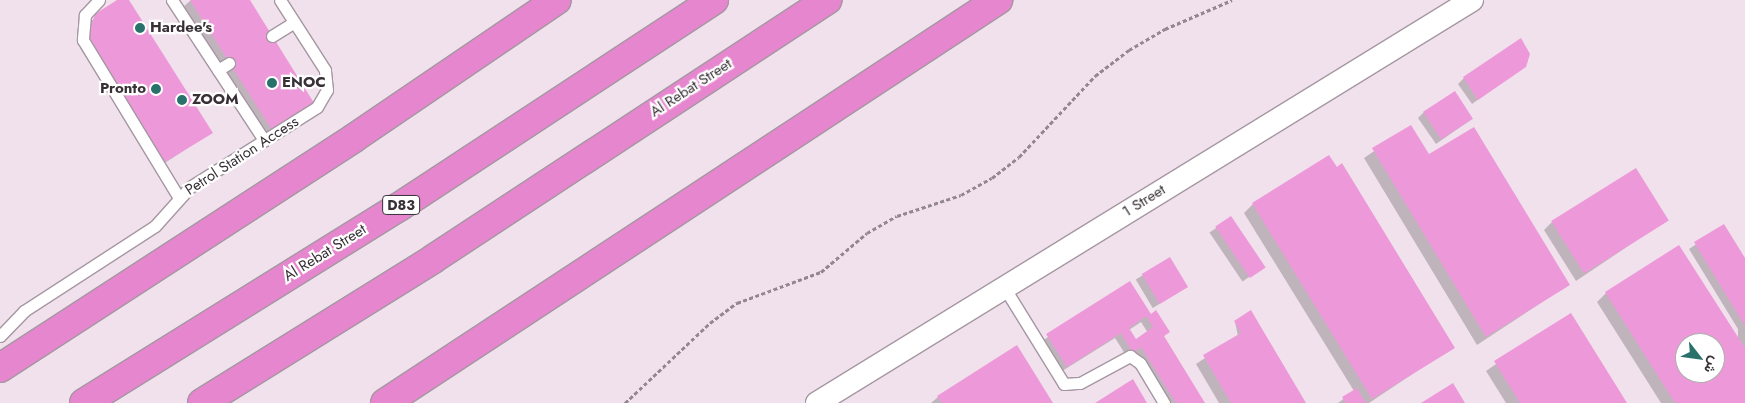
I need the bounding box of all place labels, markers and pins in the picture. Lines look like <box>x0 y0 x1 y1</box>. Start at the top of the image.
place label: Hardee's <box>150 19 212 37</box>
marker: Hardee's <box>134 22 146 34</box>
place label: ENOC <box>282 74 326 92</box>
marker: ENOC <box>266 77 278 89</box>
place label: Pronto <box>100 80 146 98</box>
marker: Pronto <box>150 83 162 95</box>
place label: ZOOM <box>192 91 239 109</box>
marker: ZOOM <box>176 94 188 106</box>

